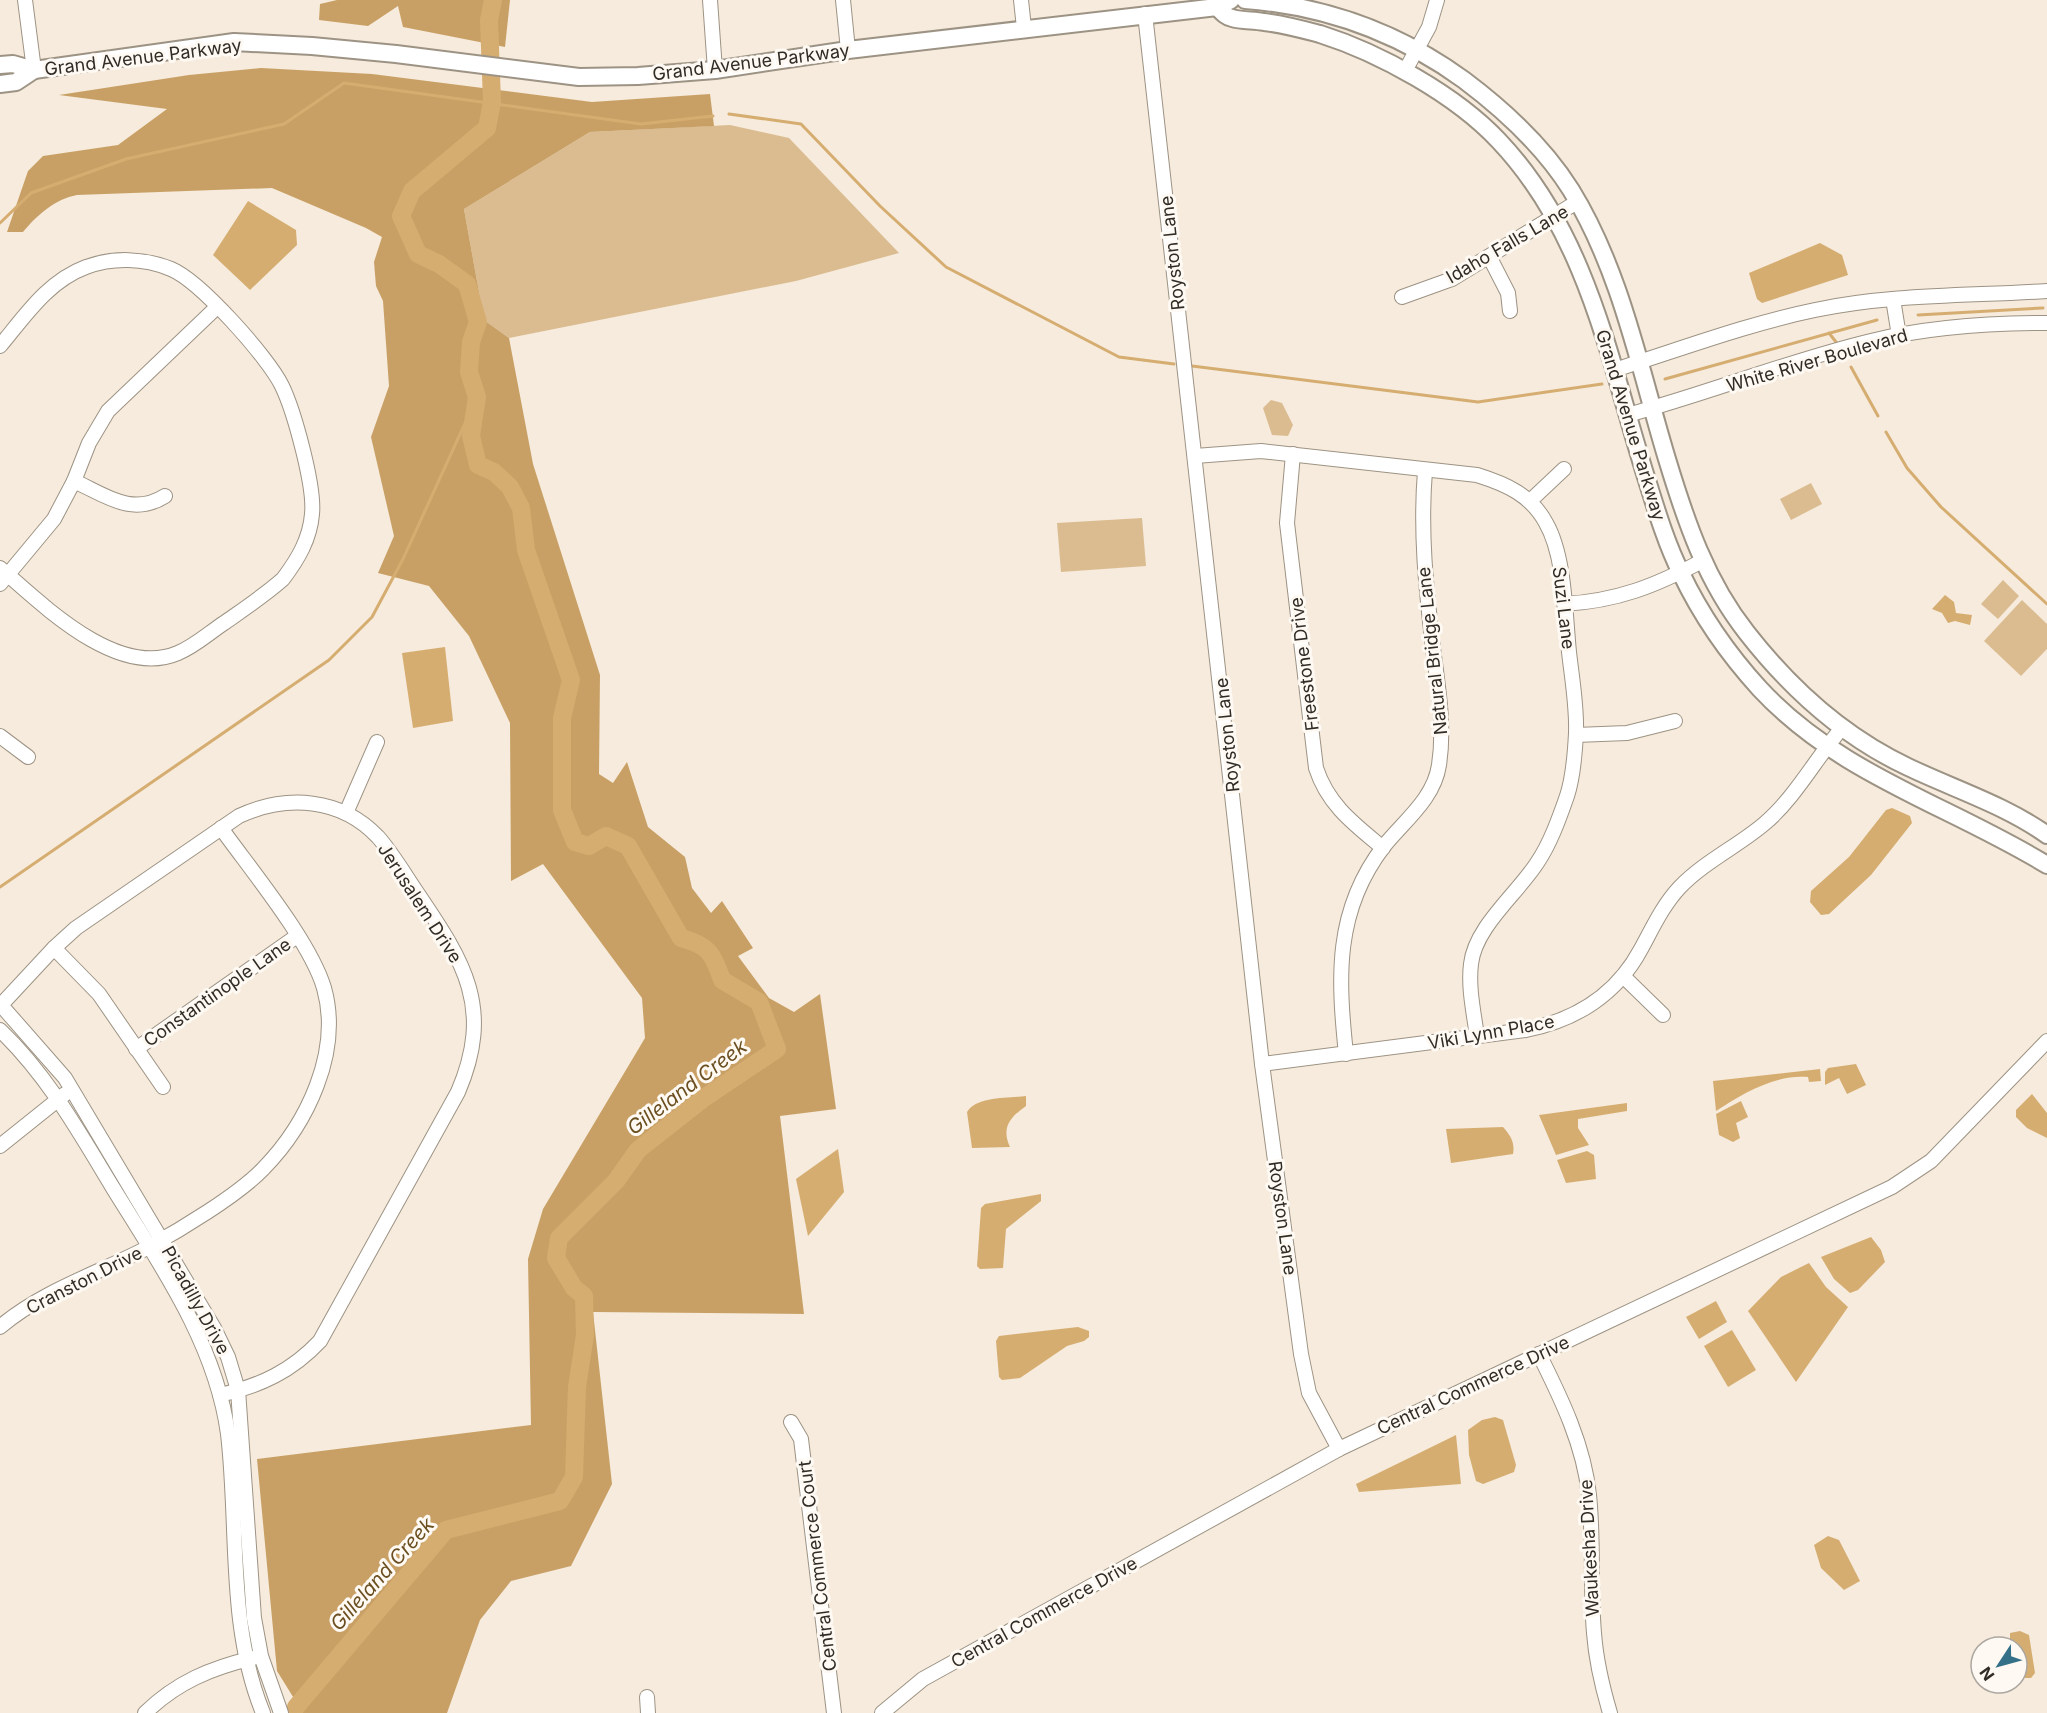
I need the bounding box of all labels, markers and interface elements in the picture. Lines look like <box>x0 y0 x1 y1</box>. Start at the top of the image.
street label: Grand Avenue Parkway <box>43 34 243 80</box>
street label: Grand Avenue Parkway <box>651 39 851 85</box>
street label: Royston Lane <box>1156 195 1188 311</box>
street label: Idaho Falls Lane <box>1442 201 1572 287</box>
street label: White River Boulevard <box>1724 324 1910 396</box>
street label: Grand Avenue Parkway <box>1592 327 1670 523</box>
street label: Natural Bridge Lane <box>1413 566 1451 736</box>
street label: Suzi Lane <box>1549 566 1579 650</box>
street label: Freestone Drive <box>1285 596 1323 732</box>
street label: Royston Lane <box>1211 677 1243 793</box>
street label: Jerusalem Drive <box>374 839 466 967</box>
street label: Constantinople Lane <box>139 933 295 1051</box>
street label: Viki Lynn Place <box>1426 1011 1556 1053</box>
water label: Gilleland Creek <box>622 1034 752 1140</box>
street label: Royston Lane <box>1265 1160 1301 1276</box>
street label: Cranston Drive <box>23 1242 145 1318</box>
street label: Picadilly Drive <box>158 1242 234 1358</box>
street label: Central Commerce Drive <box>1374 1331 1572 1439</box>
street label: Central Commerce Court <box>794 1459 840 1673</box>
street label: Waukesha Drive <box>1575 1479 1603 1617</box>
water label: Gilleland Creek <box>325 1512 440 1635</box>
street label: Central Commerce Drive <box>947 1552 1141 1672</box>
north arrow <box>1969 1635 2029 1695</box>
text: N <box>1975 1663 1999 1685</box>

